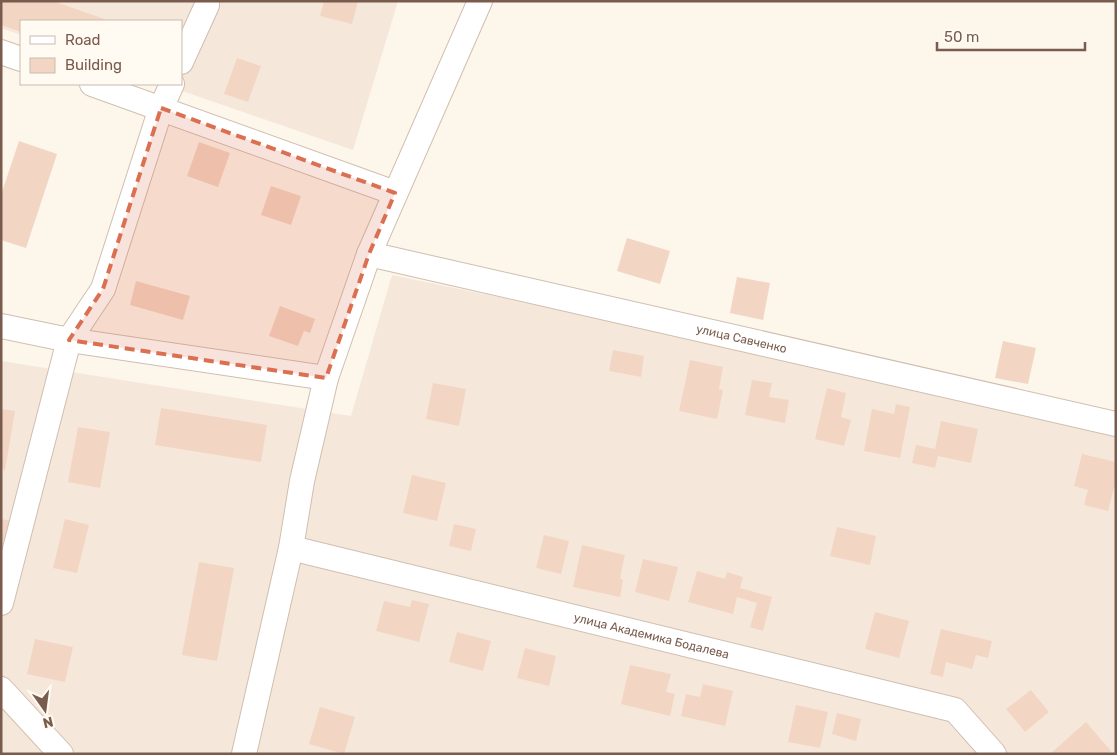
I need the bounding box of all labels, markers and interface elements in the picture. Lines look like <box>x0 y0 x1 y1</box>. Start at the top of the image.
legend <box>20 20 182 85</box>
scale bar <box>937 20 1084 52</box>
text: 50 m <box>944 28 979 46</box>
text: Road <box>65 31 101 49</box>
text: Building <box>65 56 122 74</box>
street label: улица Савченко <box>695 322 788 356</box>
street label: улица Академика Бодалева <box>572 610 731 662</box>
north arrow <box>20 685 70 735</box>
text: N <box>41 713 55 732</box>

